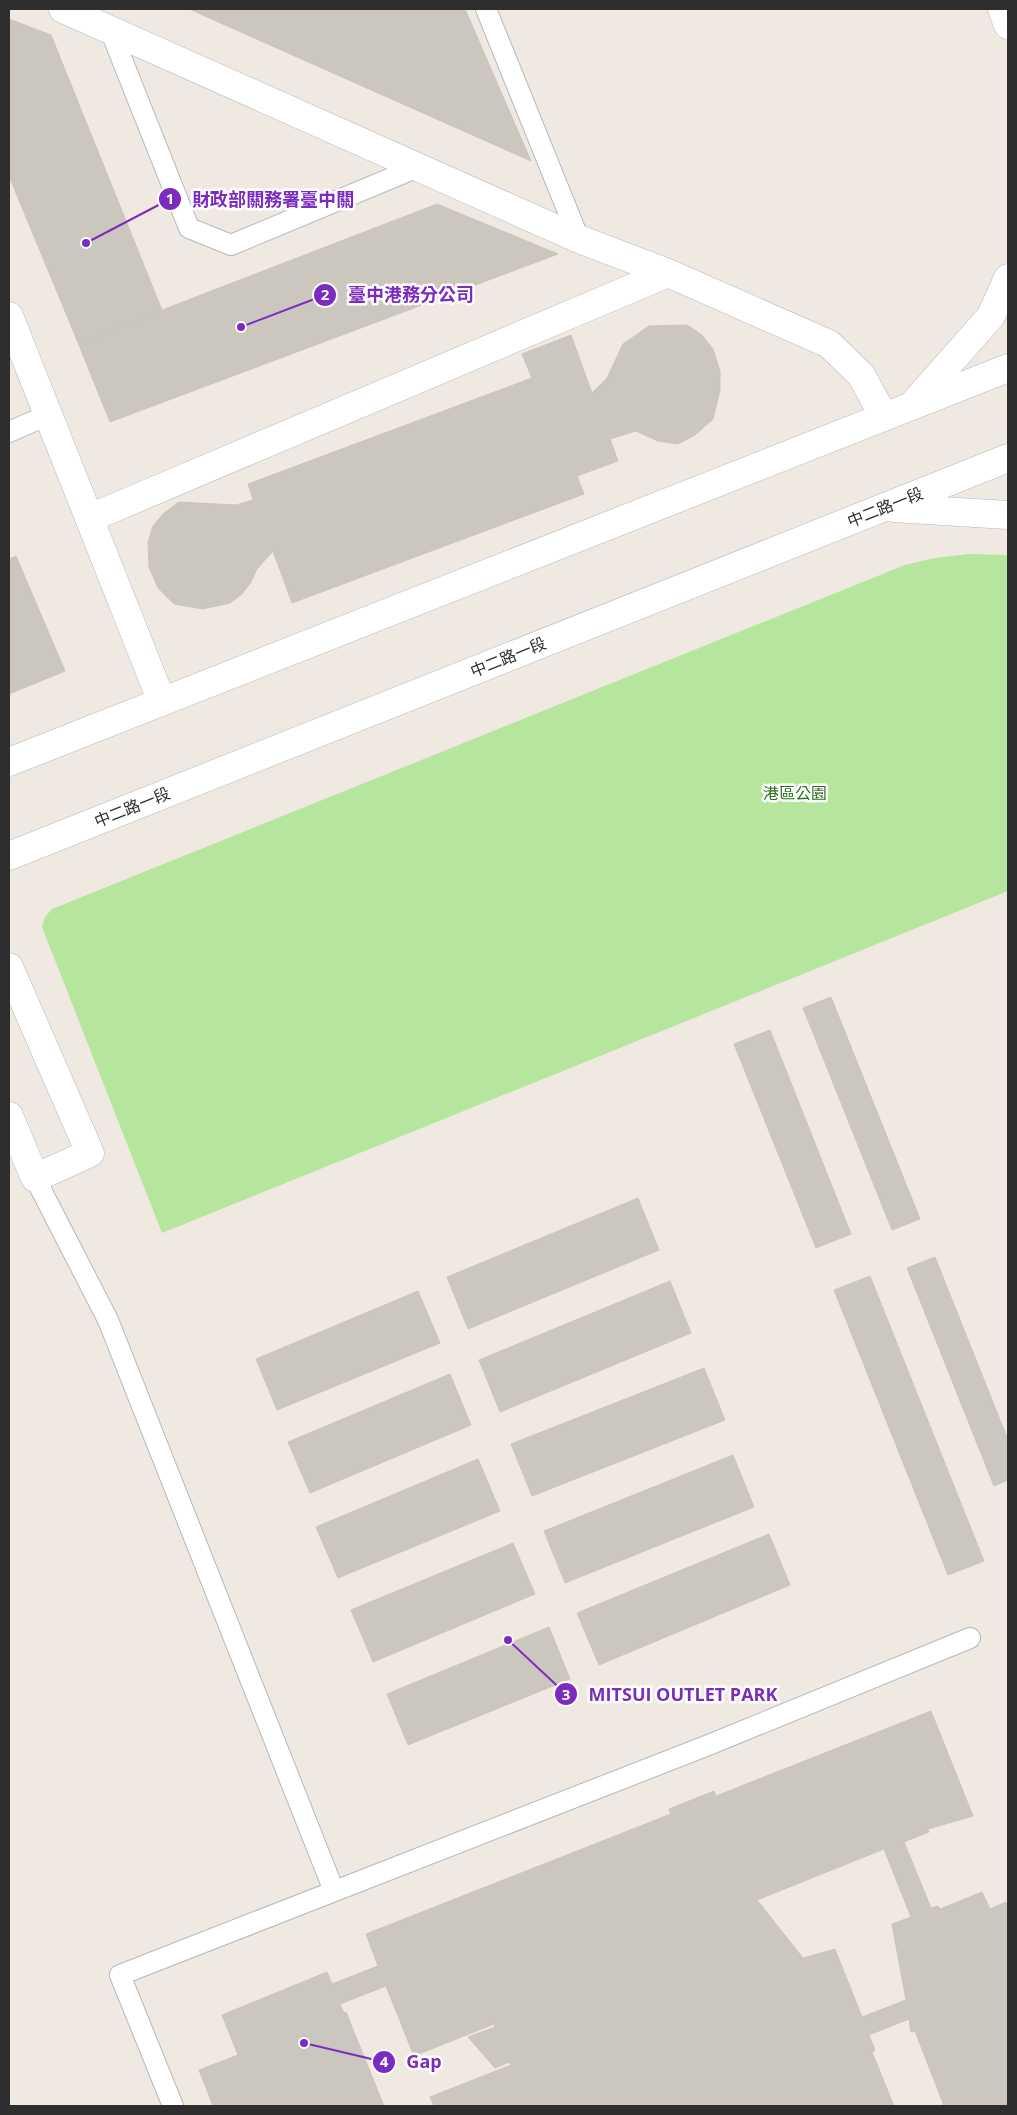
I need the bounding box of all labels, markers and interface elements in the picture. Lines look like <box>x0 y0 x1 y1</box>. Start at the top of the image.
callout: 財政部關務署臺中關 <box>157 183 364 216</box>
text: 財政部關務署臺中關 <box>192 187 354 211</box>
text: 1 <box>166 188 174 208</box>
callout: 臺中港務分公司 <box>313 278 484 311</box>
text: 臺中港務分公司 <box>348 282 474 306</box>
text: 2 <box>321 284 330 304</box>
street label: 中二路一段 <box>844 482 926 532</box>
street label: 中二路一段 <box>467 632 549 682</box>
street label: 中二路一段 <box>91 782 173 832</box>
park label: 港區公園 <box>763 782 827 804</box>
callout: MITSUI OUTLET PARK <box>554 1678 787 1711</box>
text: MITSUI OUTLET PARK <box>589 1682 777 1706</box>
text: 3 <box>562 1684 570 1704</box>
callout: Gap <box>371 2046 452 2079</box>
text: Gap <box>406 2049 442 2073</box>
text: 4 <box>380 2051 389 2071</box>

